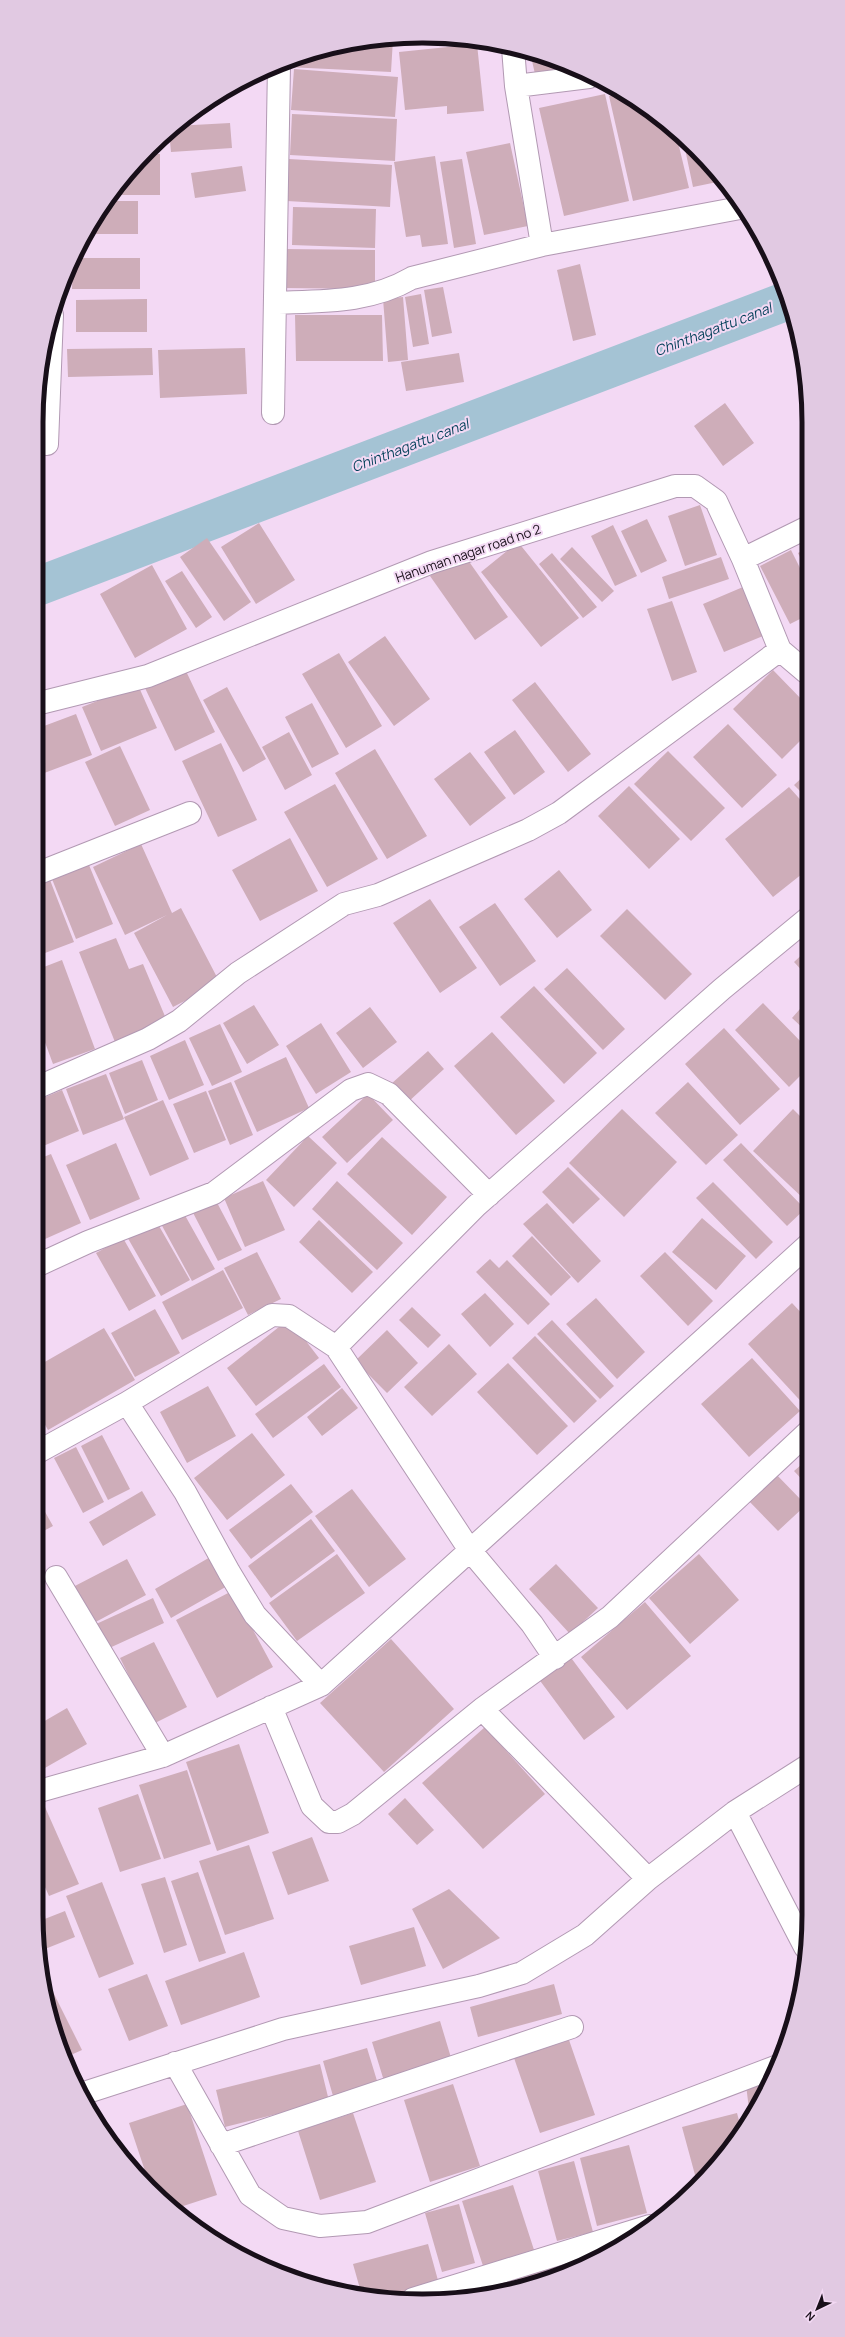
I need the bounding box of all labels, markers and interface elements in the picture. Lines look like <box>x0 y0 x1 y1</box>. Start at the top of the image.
water label: Chinthagattu canal <box>652 297 776 360</box>
water label: Chinthagattu canal <box>349 413 473 476</box>
street label: Hanuman nagar road no 2 <box>393 520 543 586</box>
north arrow <box>797 2289 837 2329</box>
text: N <box>802 2308 818 2325</box>

